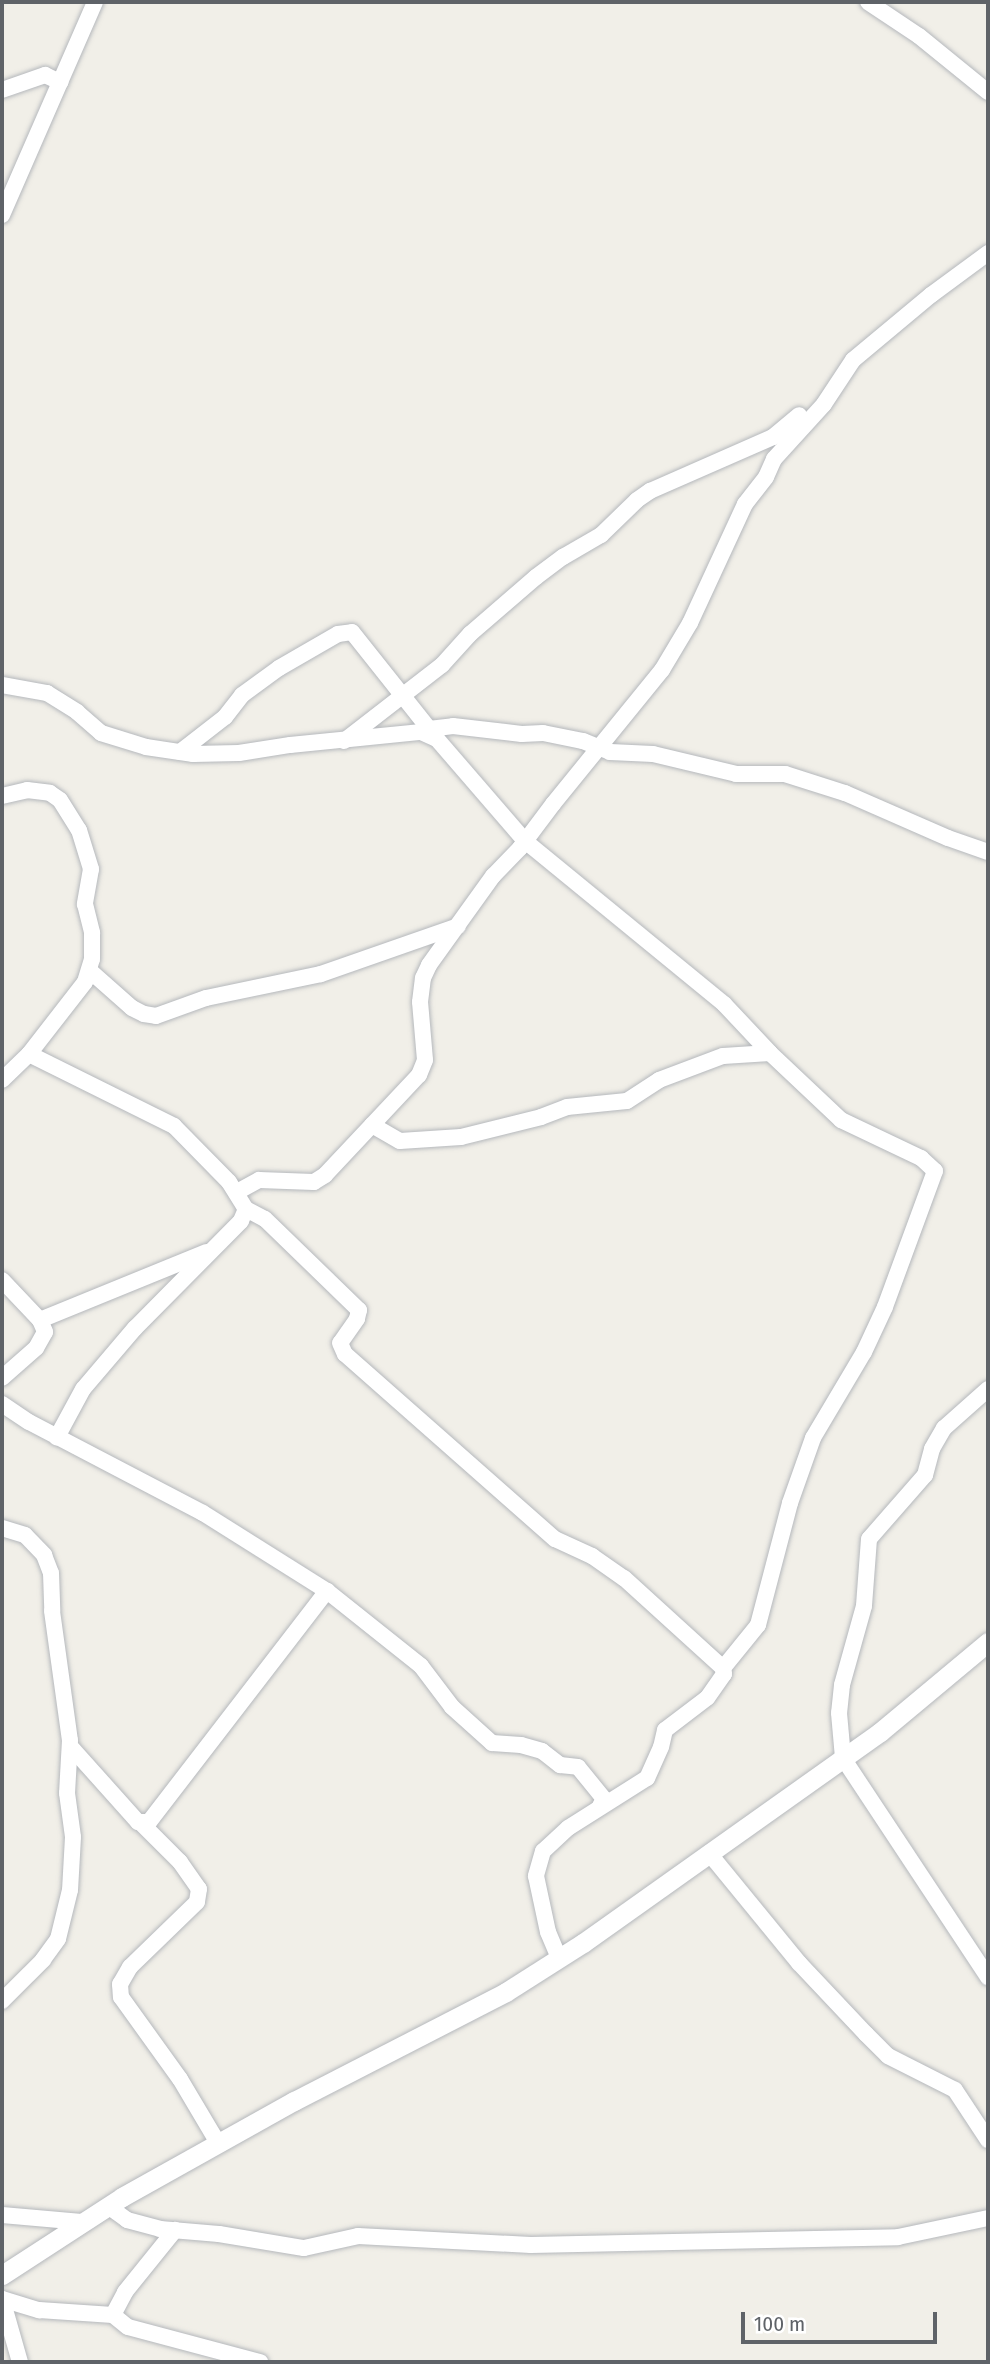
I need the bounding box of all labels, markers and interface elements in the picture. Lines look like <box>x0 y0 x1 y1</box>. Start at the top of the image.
scale bar <box>745 2298 941 2342</box>
text: 100 m <box>754 2311 805 2337</box>

